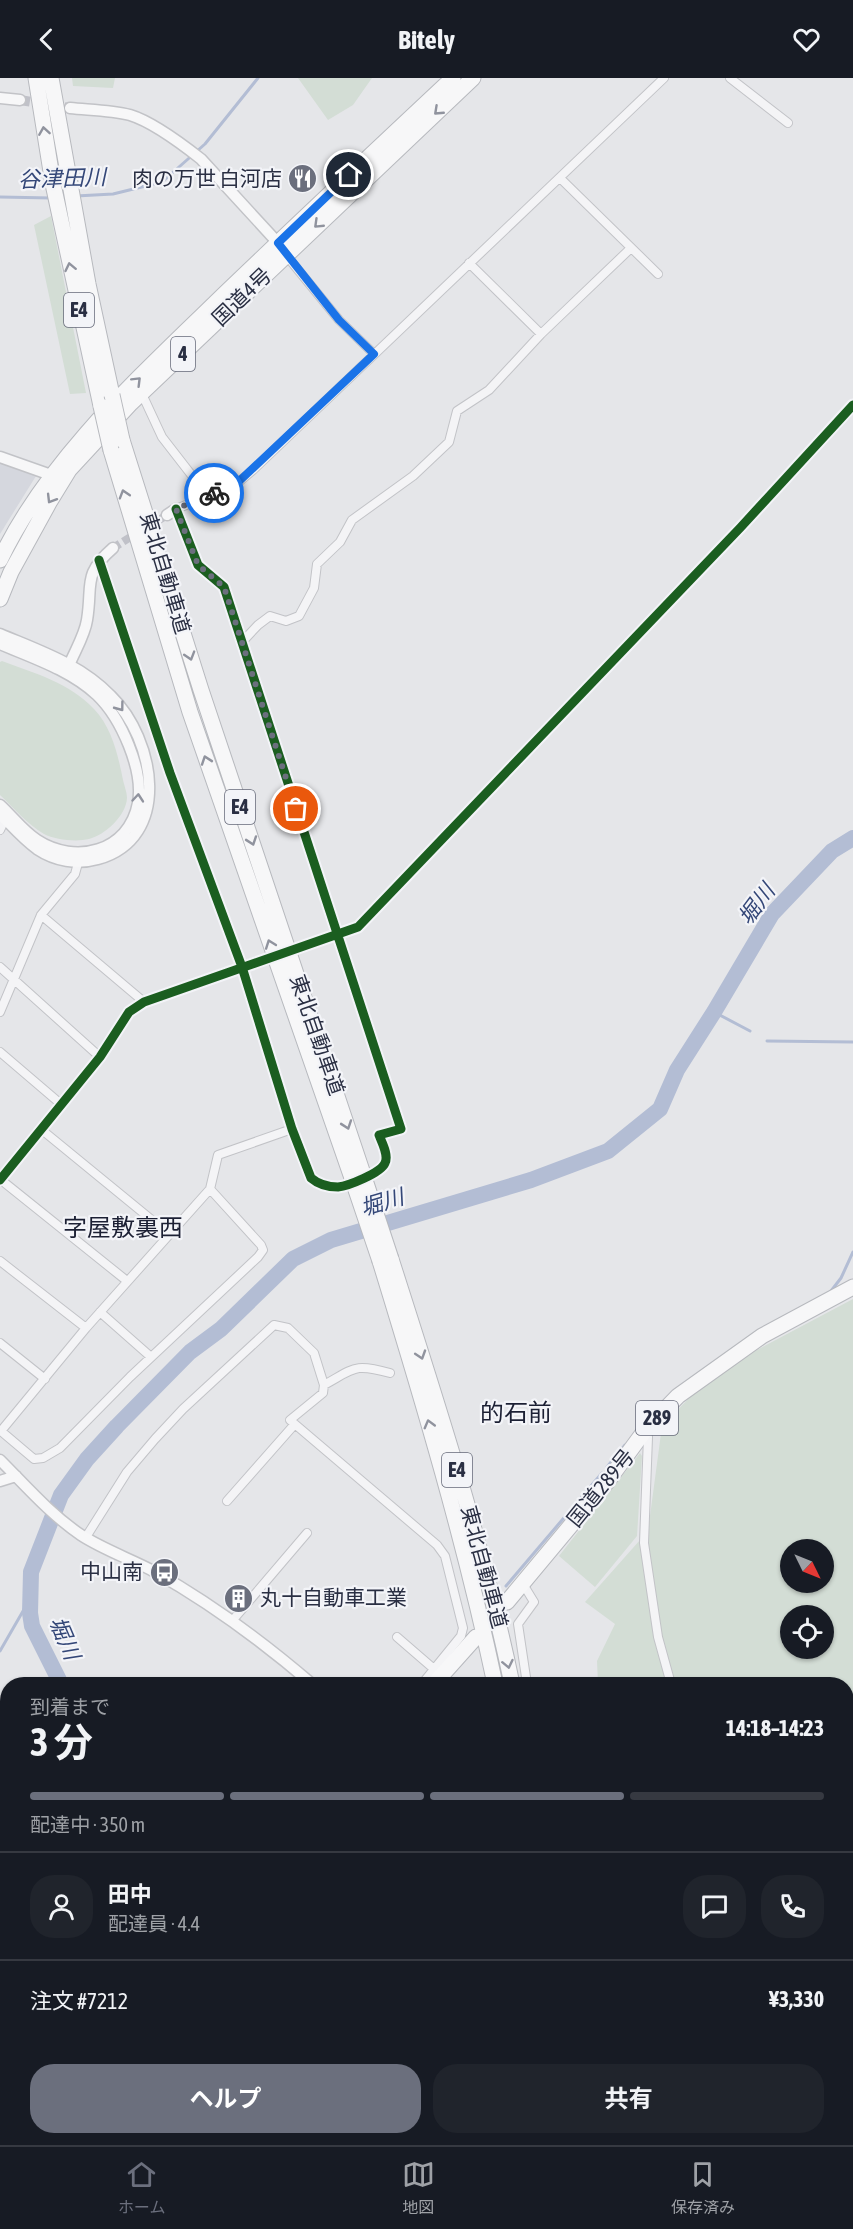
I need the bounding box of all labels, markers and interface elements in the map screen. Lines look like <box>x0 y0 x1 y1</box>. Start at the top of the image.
icon: back <box>30 23 63 56</box>
icon: heart <box>790 23 823 56</box>
text: Bitely <box>398 24 455 55</box>
one-way arrow <box>435 104 445 115</box>
one-way arrow <box>38 126 51 136</box>
pin <box>323 149 374 200</box>
icon: home <box>332 158 365 191</box>
water label: 谷津田川 <box>18 163 108 193</box>
restaurant icon: 肉の万世 白河店 <box>287 163 319 195</box>
place label: 肉の万世 白河店 <box>132 166 282 190</box>
one-way arrow <box>315 217 326 228</box>
one-way arrow <box>64 262 77 272</box>
street label: 国道4号 <box>207 262 276 330</box>
road number: E4 <box>64 293 94 327</box>
road number: 4 <box>171 337 195 371</box>
one-way arrow <box>129 378 140 389</box>
courier <box>184 463 244 523</box>
icon: bike <box>198 477 231 510</box>
one-way arrow <box>119 489 131 500</box>
one-way arrow <box>47 493 59 503</box>
street label: 東北自動車道 <box>136 509 196 636</box>
one-way arrow <box>183 650 196 661</box>
one-way arrow <box>113 700 124 711</box>
one-way arrow <box>200 755 213 766</box>
pin <box>270 783 321 834</box>
road number: E4 <box>225 790 255 824</box>
icon: bag <box>279 792 312 825</box>
one-way arrow <box>131 793 144 803</box>
one-way arrow <box>244 835 257 846</box>
water label: 堀川 <box>732 877 781 929</box>
one-way arrow <box>265 939 277 950</box>
street label: 東北自動車道 <box>286 971 350 1098</box>
one-way arrow <box>340 1119 352 1130</box>
water label: 堀川 <box>357 1183 409 1221</box>
district label: 字屋敷裏西 <box>63 1214 183 1241</box>
one-way arrow <box>414 1349 426 1360</box>
district label: 的石前 <box>480 1399 552 1426</box>
road number: 289 <box>636 1401 678 1435</box>
one-way arrow <box>423 1419 436 1429</box>
street label: 国道289号 <box>562 1444 639 1531</box>
road number: E4 <box>442 1453 472 1487</box>
street label: 東北自動車道 <box>457 1503 513 1631</box>
north arrow <box>780 1539 834 1593</box>
map controls <box>780 1539 834 1659</box>
bus stop icon: 中山南 <box>148 1556 180 1588</box>
place label: 中山南 <box>80 1559 143 1583</box>
building icon: 丸十自動車工業 <box>223 1582 255 1614</box>
place label: 丸十自動車工業 <box>260 1585 407 1609</box>
button: locate <box>780 1605 834 1659</box>
water label: 堀川 <box>44 1613 86 1665</box>
one-way arrow <box>500 1658 513 1668</box>
text: 到着まで <box>30 1695 110 1718</box>
text: 14:18–14:23 <box>726 1715 824 1741</box>
text: 3 分 <box>30 1720 93 1764</box>
text: 配達中 · 350 m <box>30 1813 145 1836</box>
button: person <box>30 1875 93 1938</box>
button: chat <box>683 1875 746 1938</box>
button: phone <box>761 1875 824 1938</box>
text: 田中 <box>108 1881 152 1907</box>
text: 配達員 · 4.4 <box>108 1912 200 1935</box>
text: ¥3,330 <box>769 1986 824 2012</box>
text: 注文 #7212 <box>30 1988 128 2014</box>
button: ヘルプ <box>30 2064 421 2133</box>
button: 共有 <box>433 2064 824 2133</box>
tab: ホーム <box>118 2158 166 2218</box>
tab: 地図 <box>402 2158 435 2218</box>
tab: 保存済み <box>671 2158 735 2218</box>

